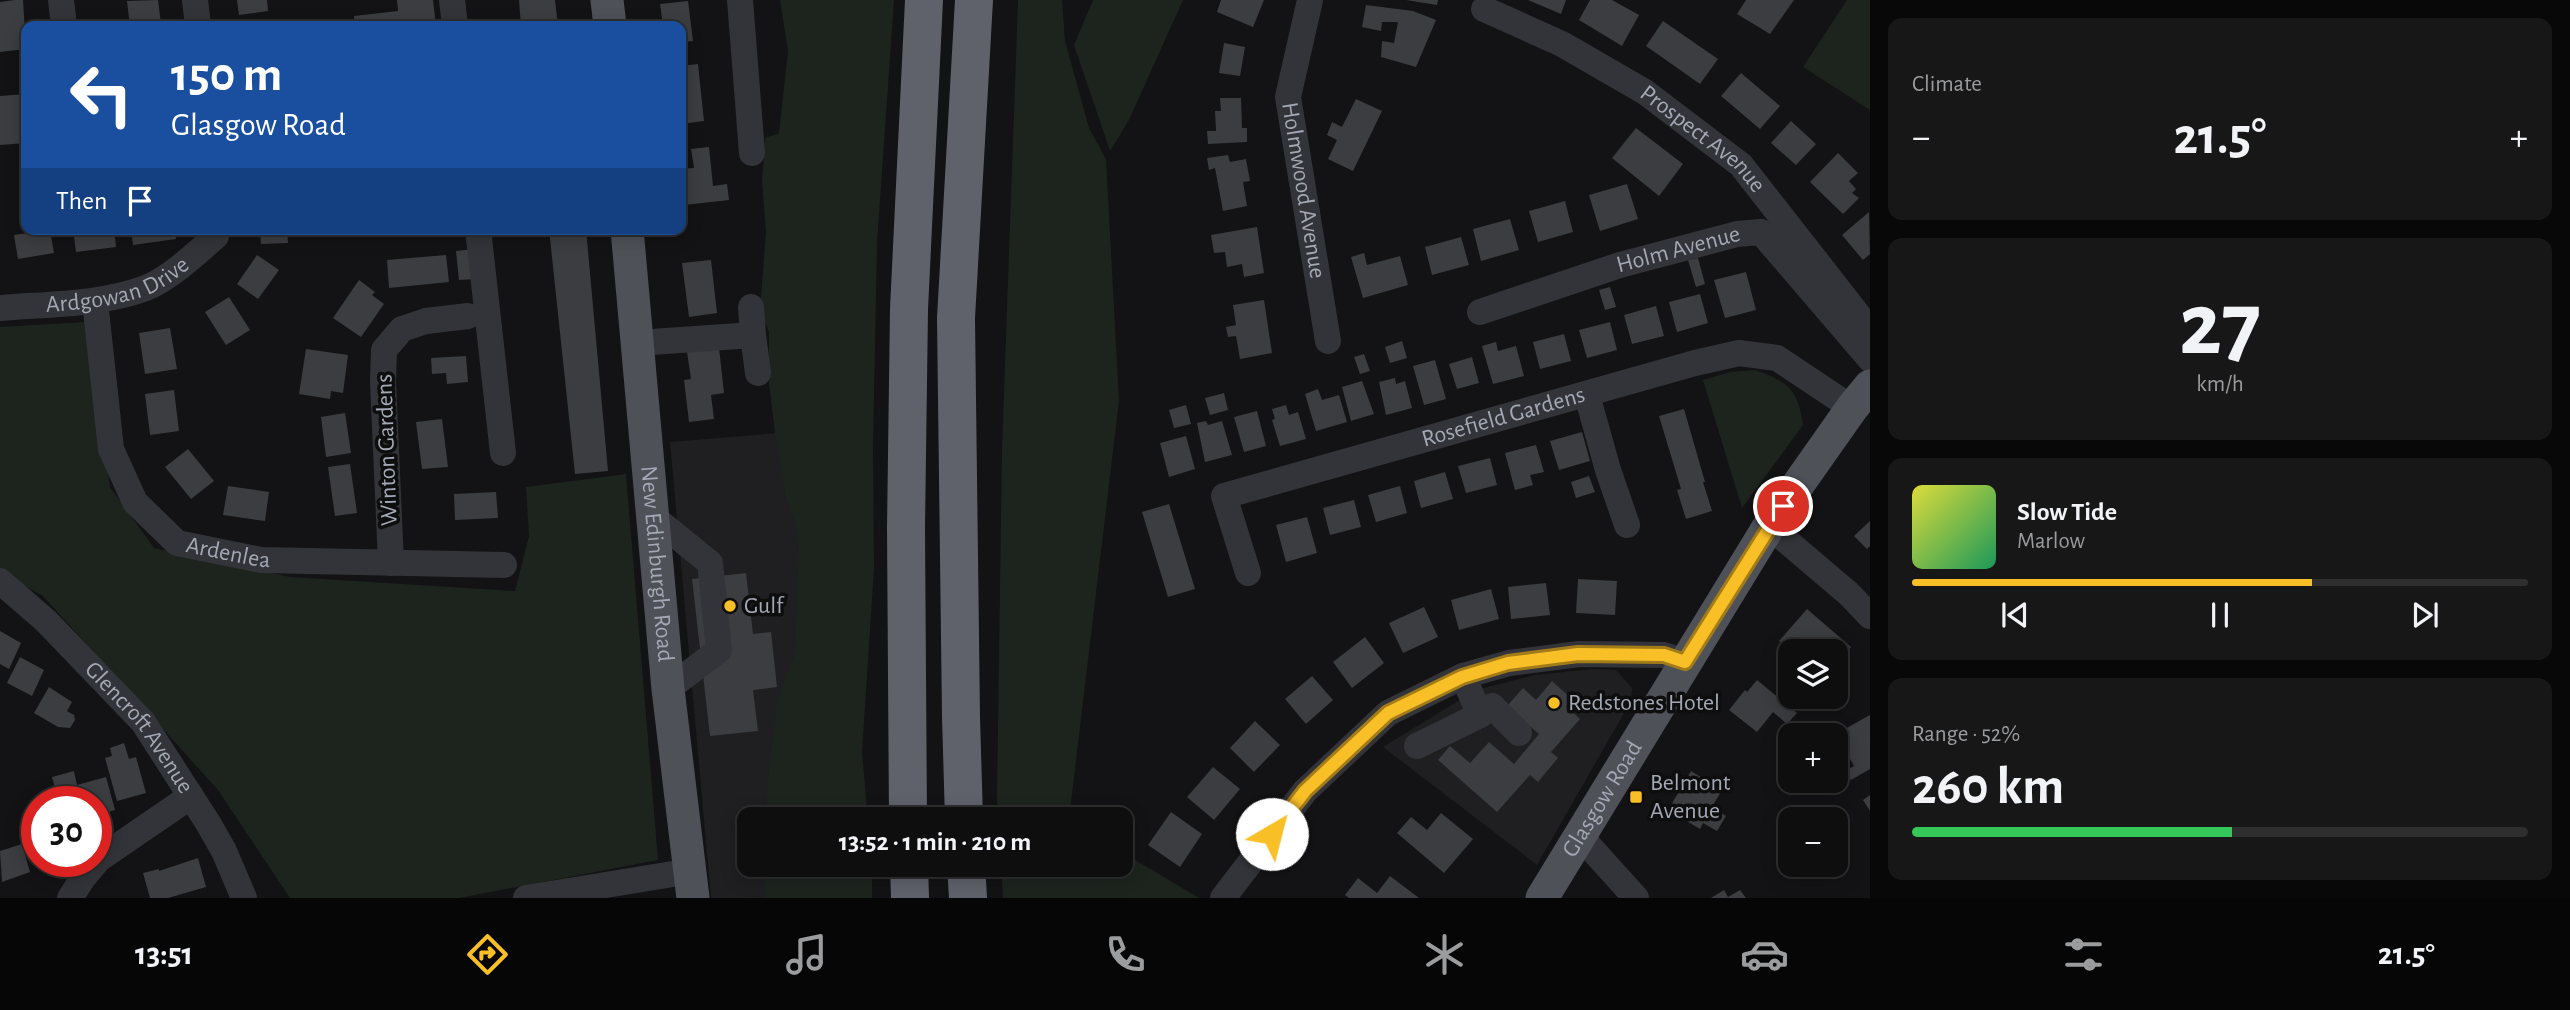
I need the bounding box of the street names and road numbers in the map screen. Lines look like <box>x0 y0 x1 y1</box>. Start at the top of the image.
street label: Prospect Avenue <box>1636 81 1770 197</box>
street label: Holmwood Avenue <box>1277 100 1330 280</box>
street label: Holm Avenue <box>1614 222 1743 277</box>
street label: Ardgowan Drive <box>45 253 194 317</box>
street label: Winton Gardens <box>372 373 402 527</box>
street label: Rosefield Gardens <box>1419 383 1588 452</box>
street label: New Edinburgh Road <box>636 465 678 663</box>
street label: Ardenlea <box>184 533 271 572</box>
street label: Glencroft Avenue <box>80 657 198 798</box>
street label: Glasgow Road <box>1558 737 1647 861</box>

